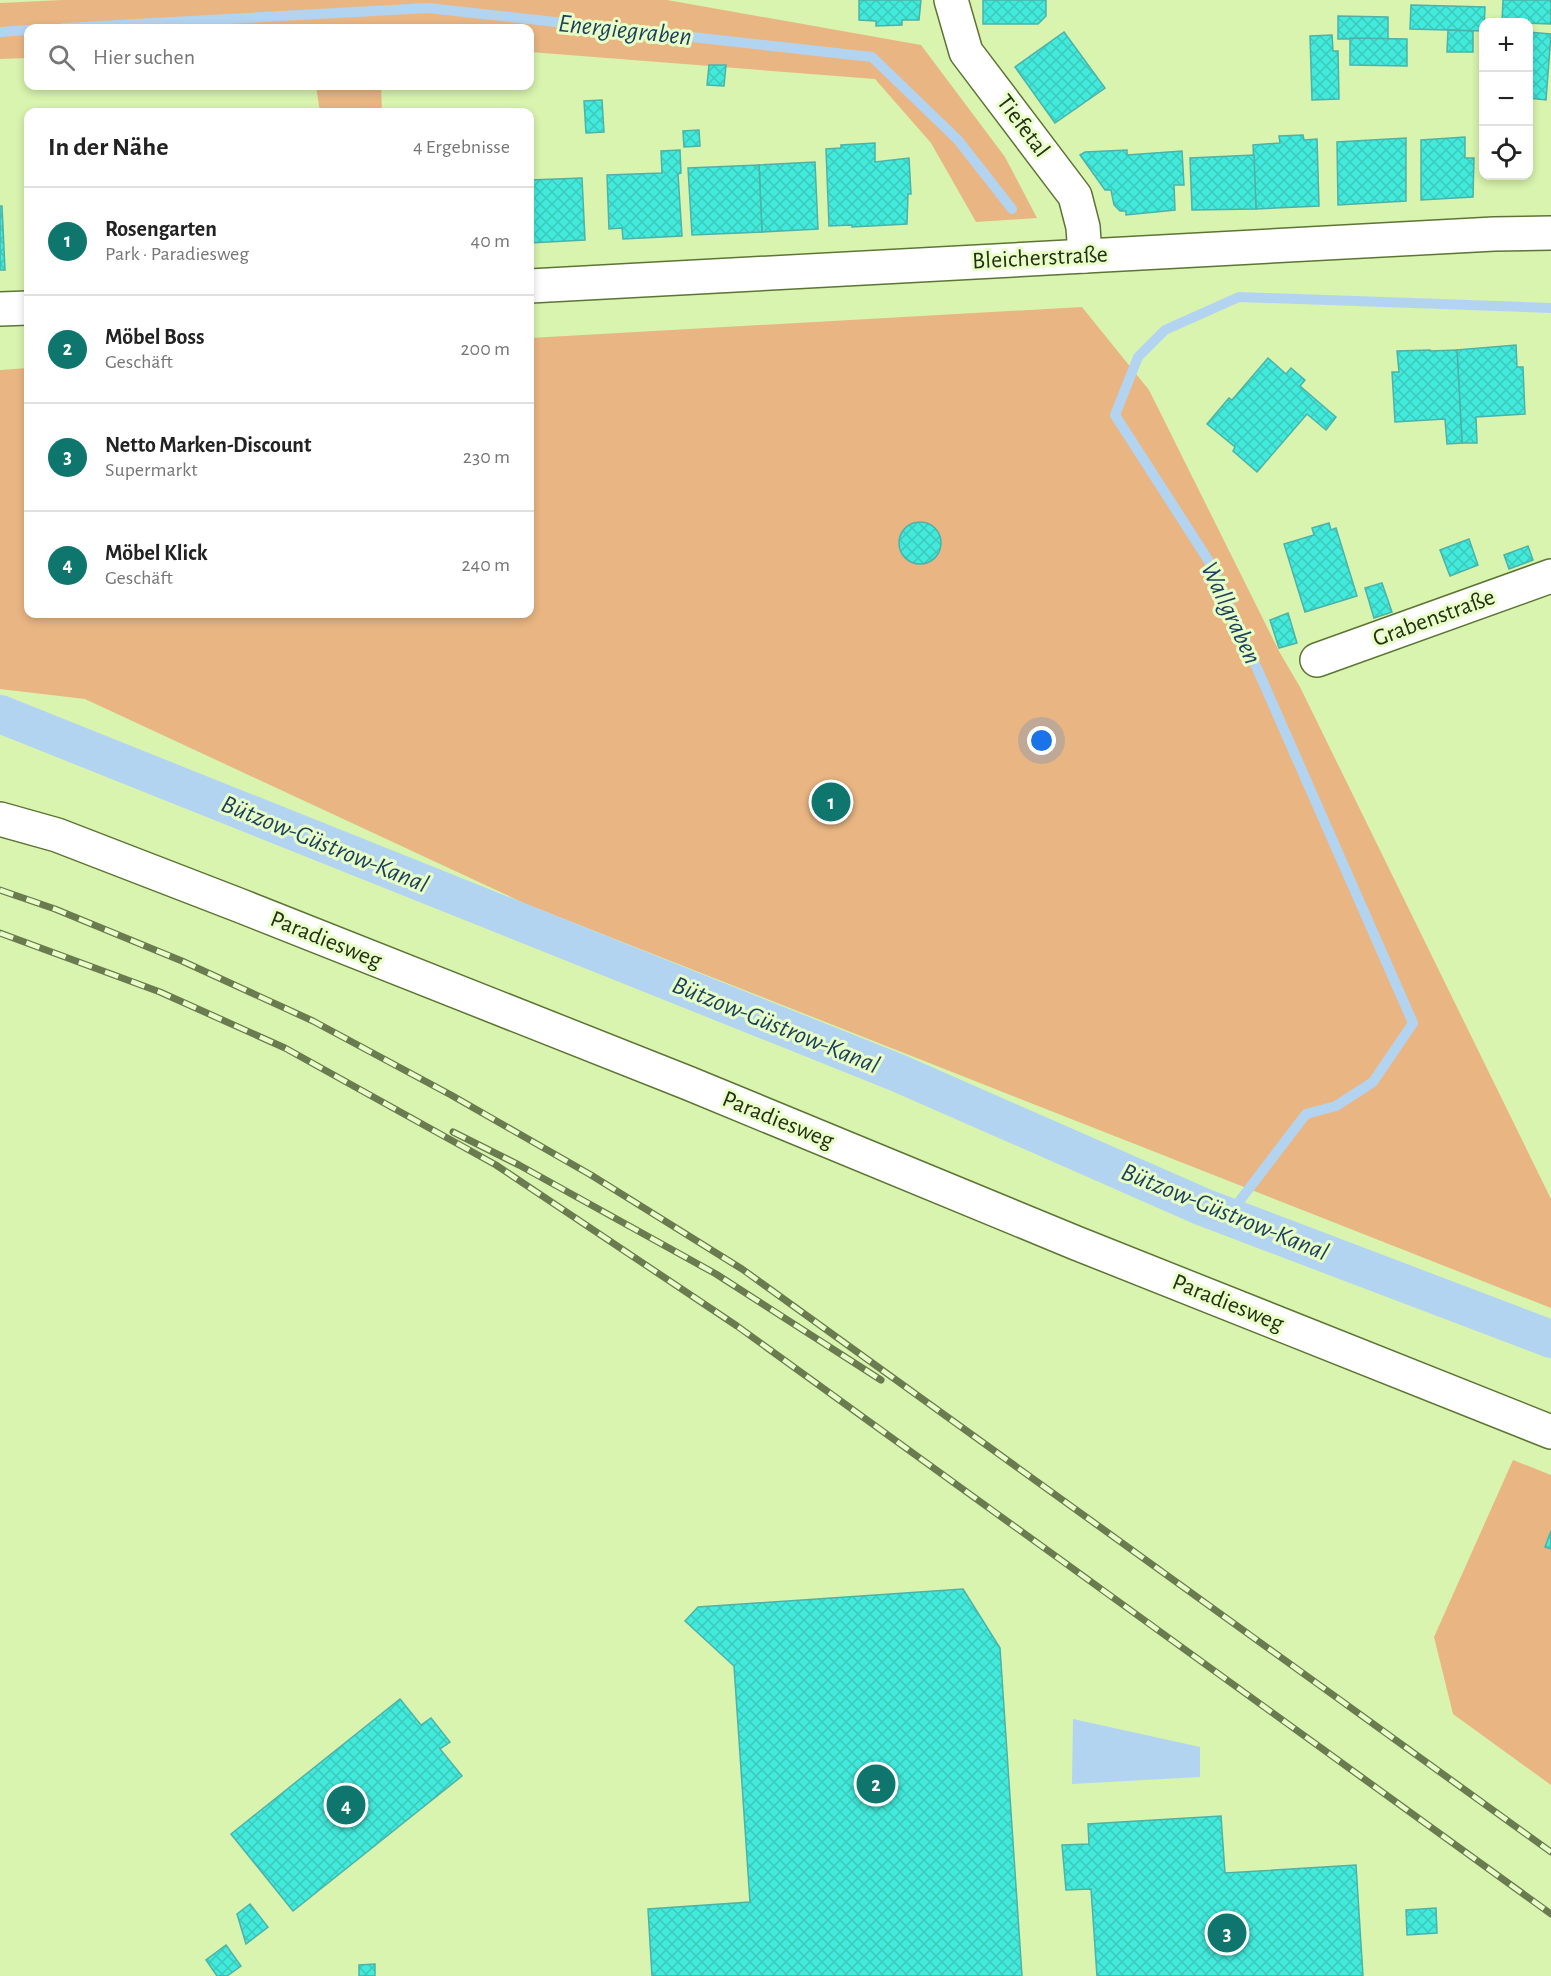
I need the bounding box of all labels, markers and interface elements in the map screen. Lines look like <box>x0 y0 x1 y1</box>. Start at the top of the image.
water label: Energiegraben <box>557 10 693 50</box>
map controls <box>1479 18 1533 180</box>
button: + <box>1479 18 1533 72</box>
search box <box>24 24 534 90</box>
icon: search <box>45 41 78 74</box>
text: Hier suchen <box>93 46 195 68</box>
button: − <box>1479 72 1533 126</box>
street label: Tiefetal <box>992 90 1054 162</box>
button: locate <box>1479 126 1533 180</box>
text: In der Nähe <box>48 134 168 160</box>
text: 4 Ergebnisse <box>413 137 510 157</box>
text: Rosengarten <box>105 218 217 240</box>
text: 1 <box>64 231 71 251</box>
text: 40 m <box>471 231 510 251</box>
street label: Bleicherstraße <box>972 242 1108 274</box>
text: Park · Paradiesweg <box>105 244 249 264</box>
text: Möbel Boss <box>105 326 204 348</box>
text: 2 <box>63 339 72 359</box>
text: 200 m <box>460 339 510 359</box>
text: Geschäft <box>105 352 173 372</box>
text: Netto Marken-Discount <box>105 434 311 456</box>
text: 3 <box>63 447 72 467</box>
text: 230 m <box>463 447 510 467</box>
text: Supermarkt <box>105 460 198 480</box>
text: Möbel Klick <box>105 542 208 564</box>
text: 4 <box>62 555 73 575</box>
text: 240 m <box>461 555 510 575</box>
water label: Wallgraben <box>1196 558 1266 668</box>
text: Geschäft <box>105 568 173 588</box>
street label: Grabenstraße <box>1370 585 1498 651</box>
your location <box>1027 726 1056 755</box>
pin: 1 <box>812 780 850 824</box>
water label: Bützow-Güstrow-Kanal <box>218 791 432 897</box>
street label: Paradiesweg <box>267 907 385 973</box>
water label: Bützow-Güstrow-Kanal <box>669 972 883 1078</box>
street label: Paradiesweg <box>719 1087 837 1153</box>
water label: Bützow-Güstrow-Kanal <box>1118 1159 1332 1265</box>
street label: Paradiesweg <box>1169 1270 1287 1336</box>
pin: 2 <box>856 1762 896 1806</box>
pin: 4 <box>326 1782 366 1828</box>
pin: 3 <box>1208 1910 1246 1956</box>

